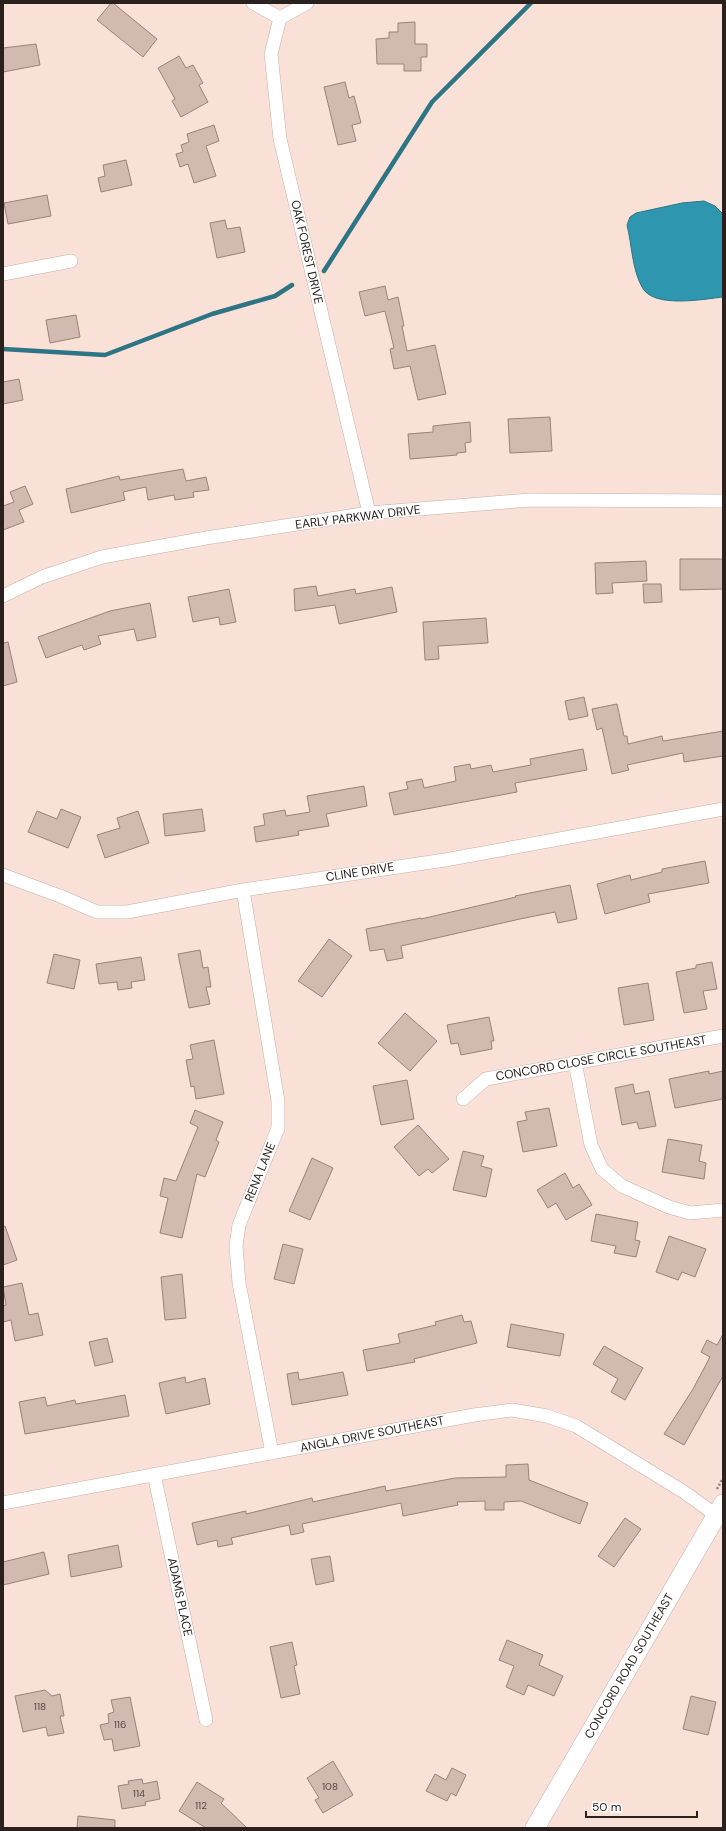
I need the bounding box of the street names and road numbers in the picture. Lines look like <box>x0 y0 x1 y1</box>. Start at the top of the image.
street label: OAK FOREST DRIVE <box>287 198 327 306</box>
street label: EARLY PARKWAY DRIVE <box>294 501 422 533</box>
street label: CLINE DRIVE <box>325 859 396 885</box>
street label: CONCORD CLOSE CIRCLE SOUTHEAST <box>494 1032 708 1084</box>
street label: RENA LANE <box>241 1140 279 1204</box>
street label: ANGLA DRIVE SOUTHEAST <box>299 1412 446 1456</box>
street label: ADAMS PLACE <box>164 1556 196 1638</box>
street label: CONCORD ROAD SOUTHEAST <box>581 1590 677 1742</box>

